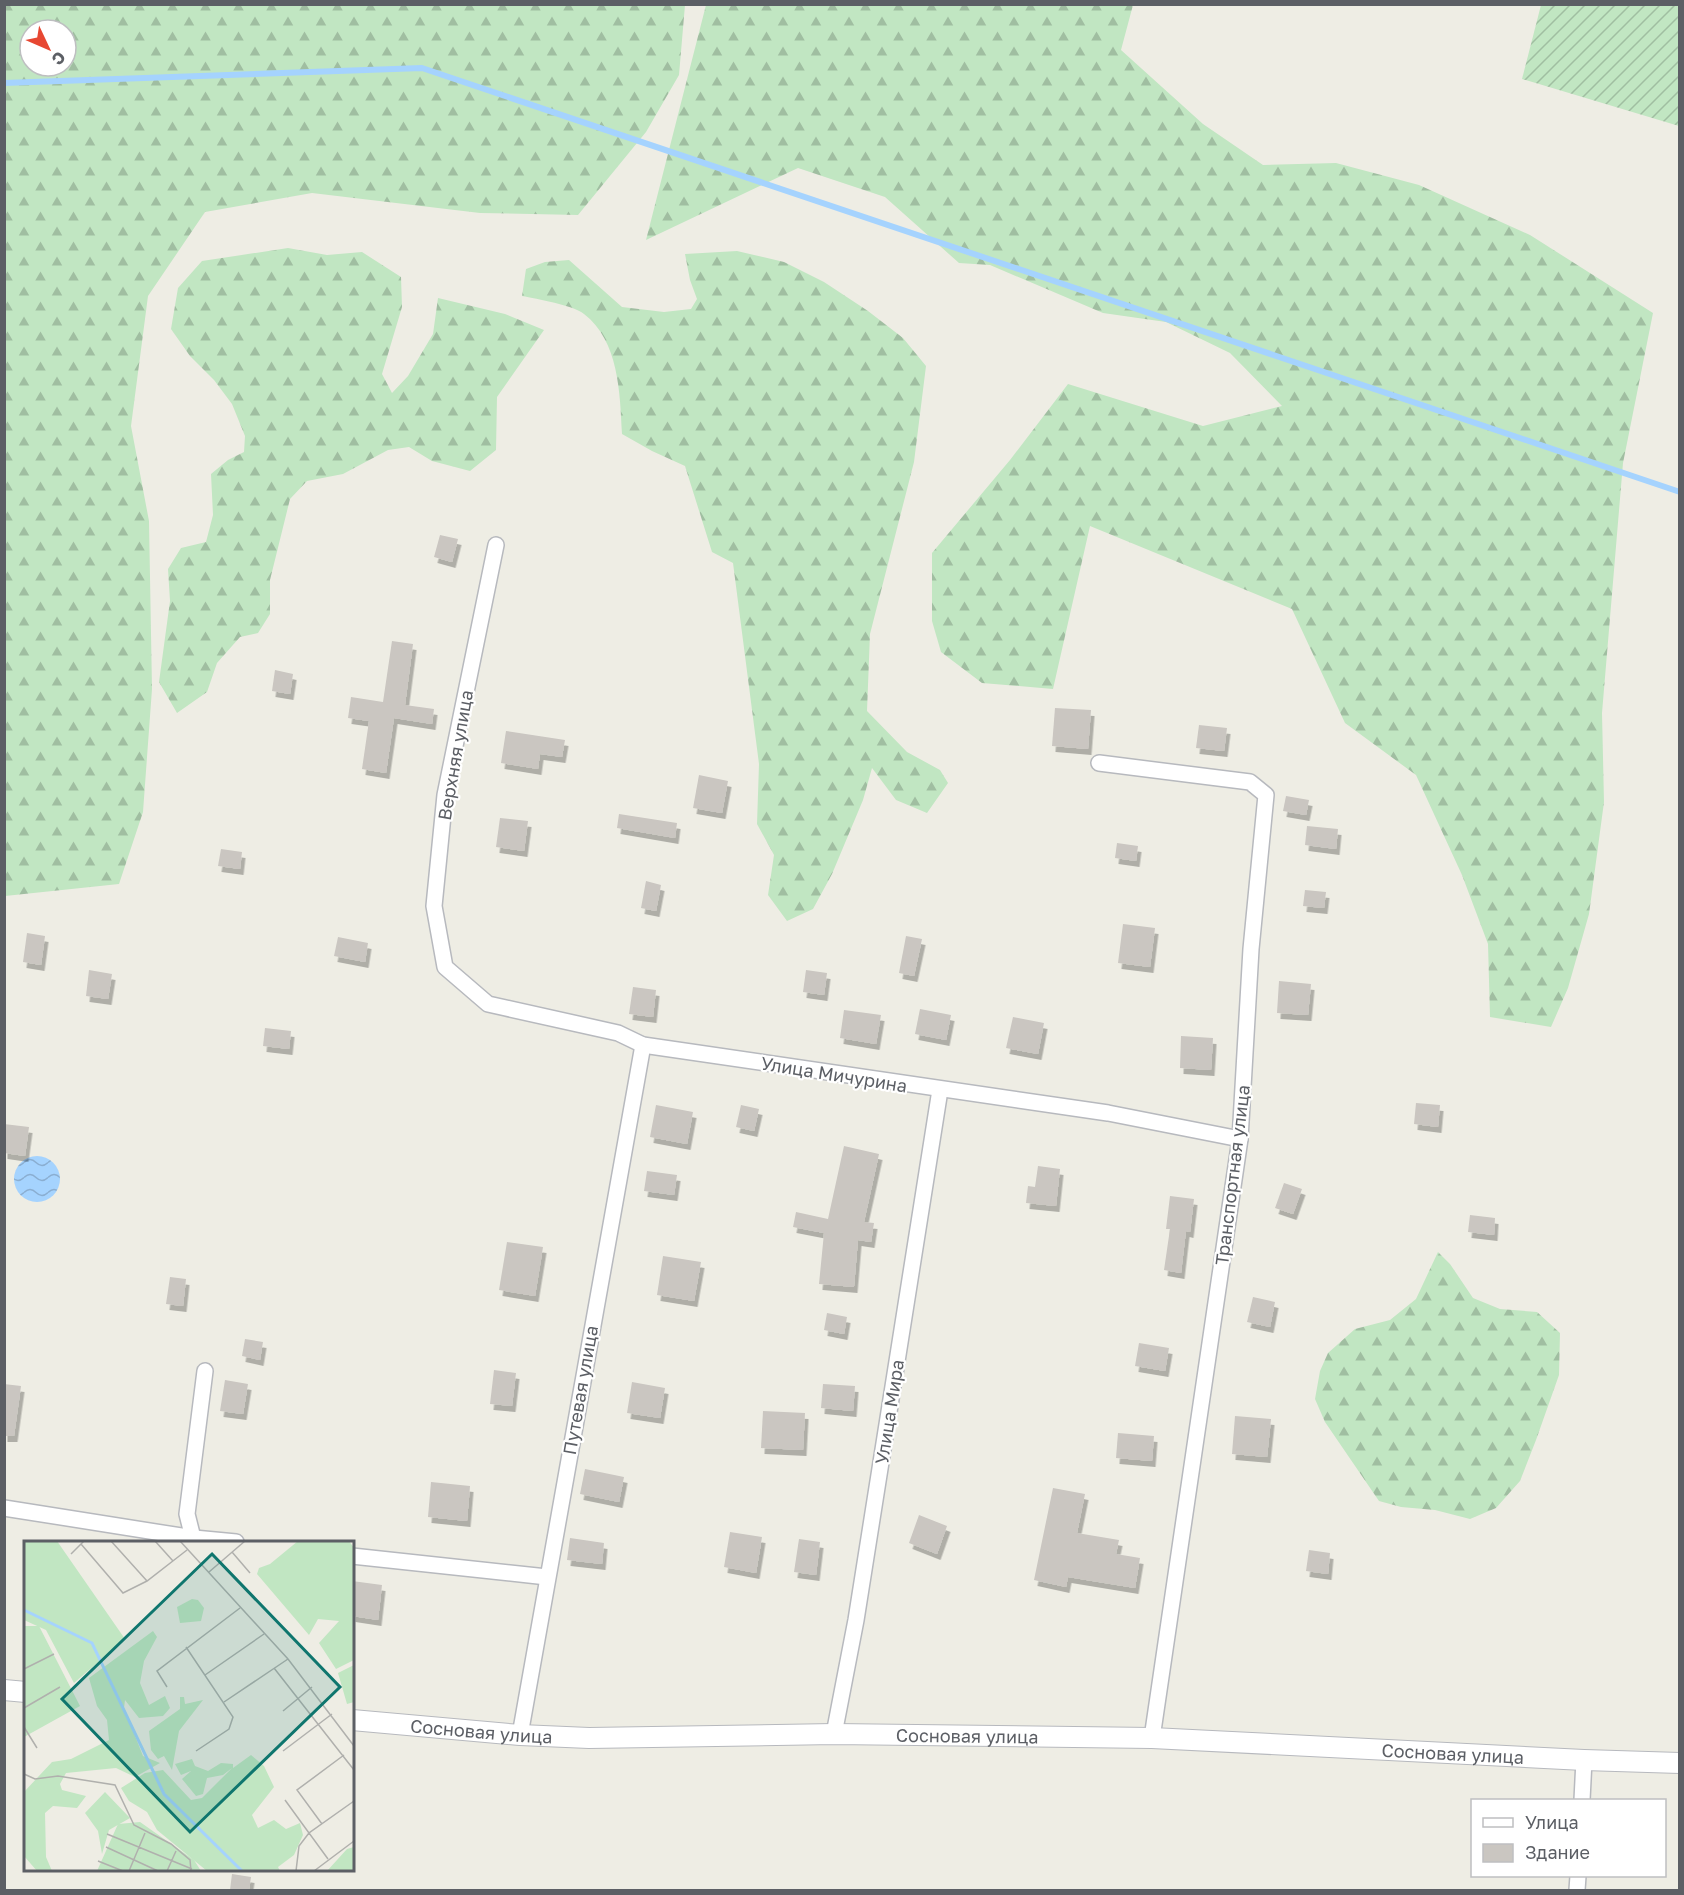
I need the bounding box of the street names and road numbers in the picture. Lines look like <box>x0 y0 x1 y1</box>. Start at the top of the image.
street label: Верхняя улица <box>433 688 477 822</box>
street label: Улица Мичурина <box>759 1052 909 1096</box>
street label: Транспортная улица <box>1210 1084 1254 1266</box>
street label: Путевая улица <box>558 1324 602 1456</box>
street label: Улица Мира <box>870 1358 908 1466</box>
street label: Сосновая улица <box>410 1714 553 1747</box>
street label: Сосновая улица <box>896 1724 1039 1748</box>
street label: Сосновая улица <box>1381 1739 1525 1768</box>

